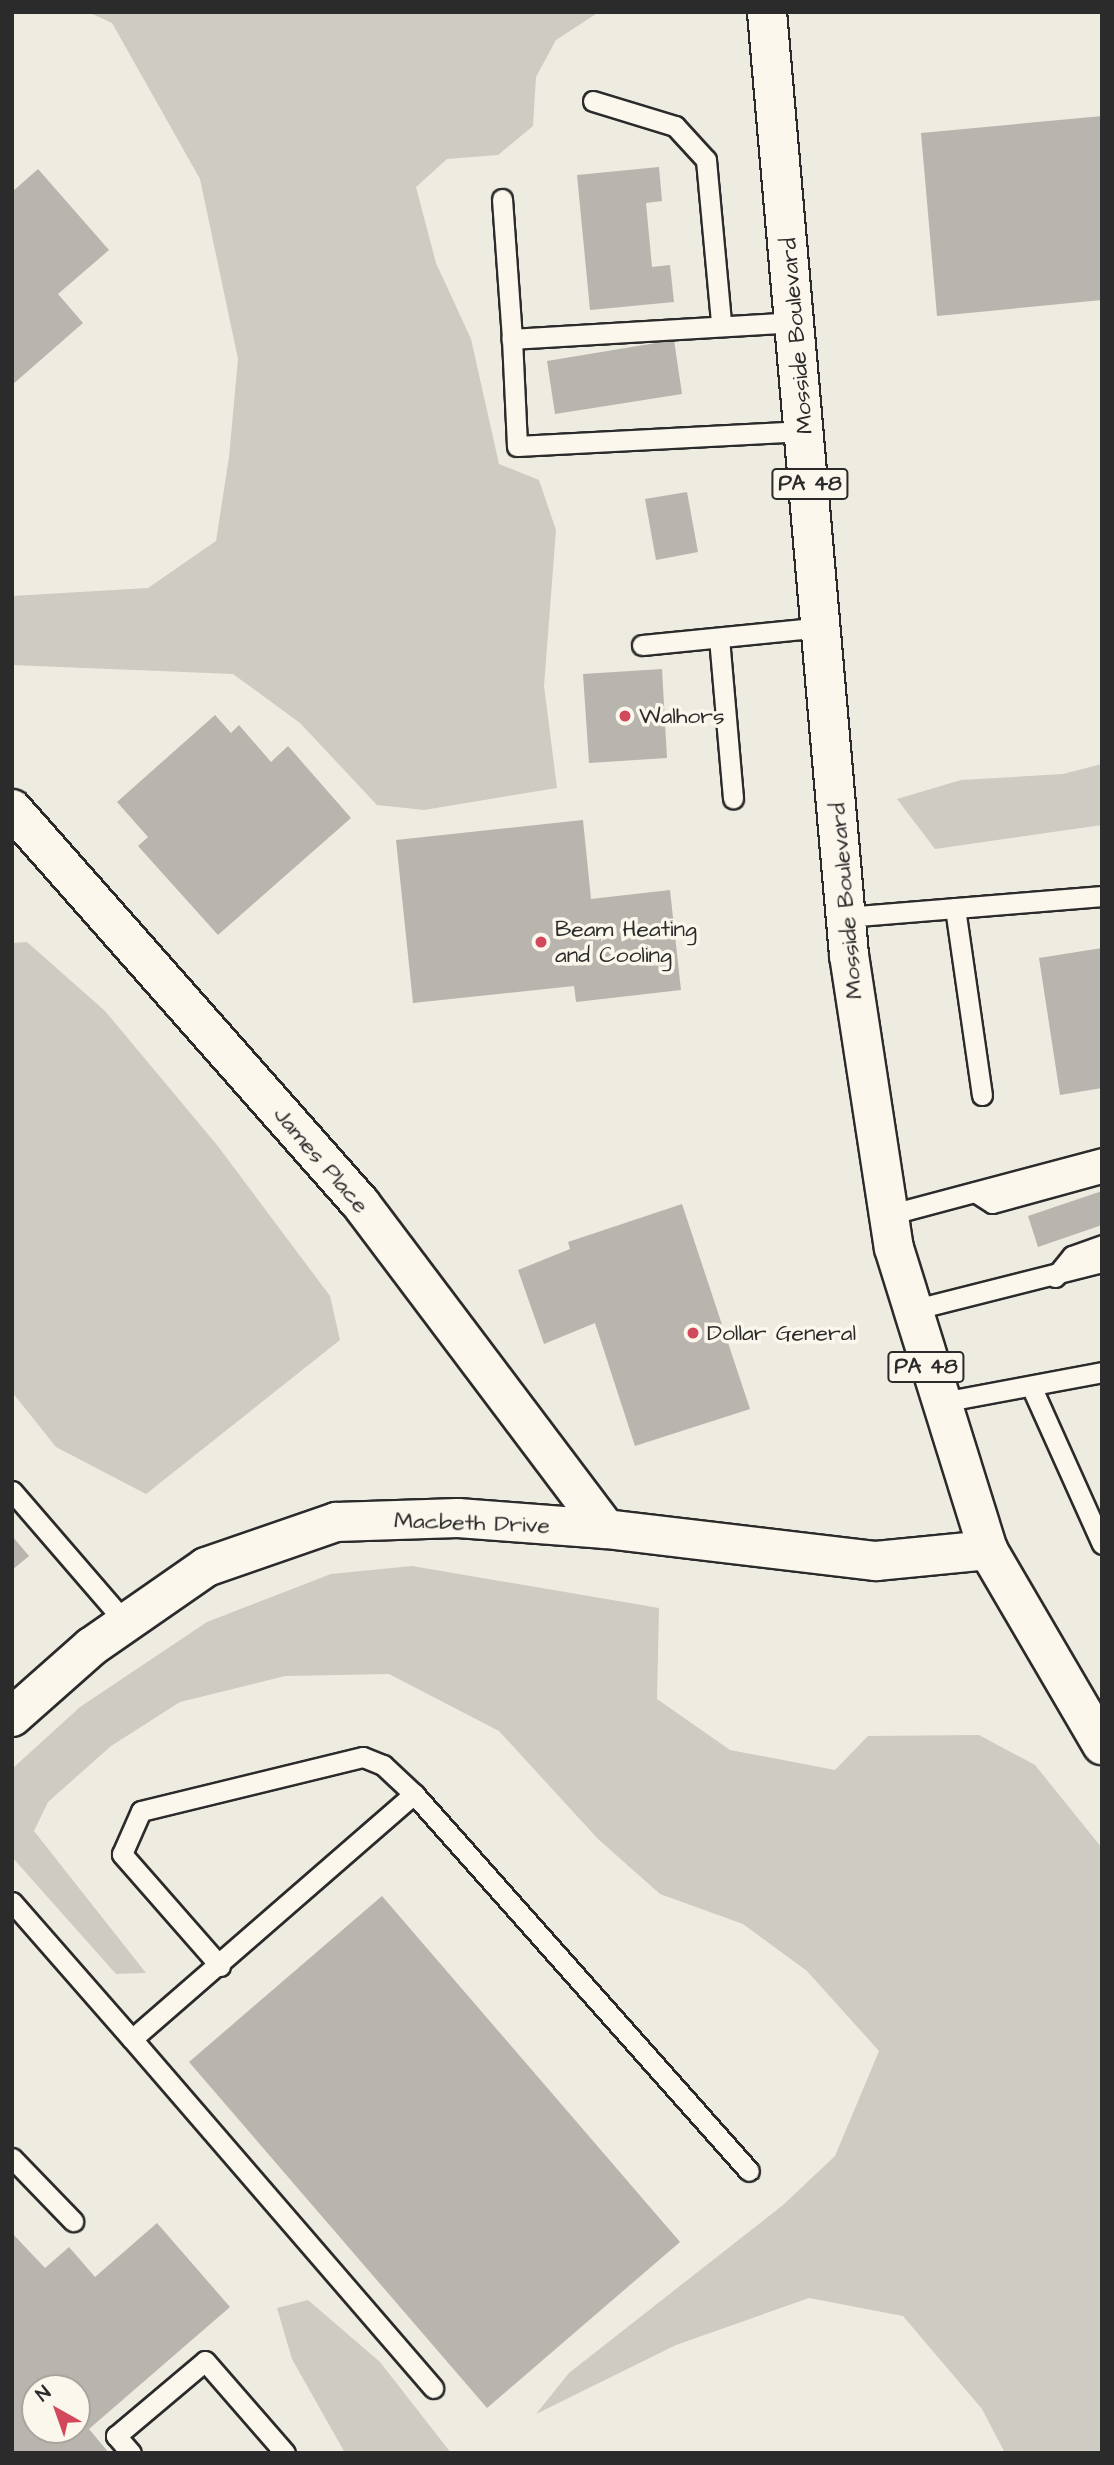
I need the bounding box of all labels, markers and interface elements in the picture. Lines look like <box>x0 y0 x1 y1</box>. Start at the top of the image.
street label: Mosside Boulevard <box>775 237 819 435</box>
road number: PA 48 <box>770 466 850 502</box>
place label: Walhors <box>639 702 725 730</box>
marker: Walhors <box>617 708 633 724</box>
street label: Mosside Boulevard <box>824 802 868 1000</box>
place label: Beam Heating and Cooling <box>555 915 697 969</box>
marker: Beam Heating and Cooling <box>533 934 549 950</box>
street label: James Place <box>267 1101 375 1219</box>
place label: Dollar General <box>707 1319 856 1347</box>
marker: Dollar General <box>685 1325 701 1341</box>
road number: PA 48 <box>886 1350 966 1384</box>
street label: Macbeth Drive <box>394 1506 550 1540</box>
north arrow <box>21 2374 91 2444</box>
text: N <box>30 2380 57 2408</box>

